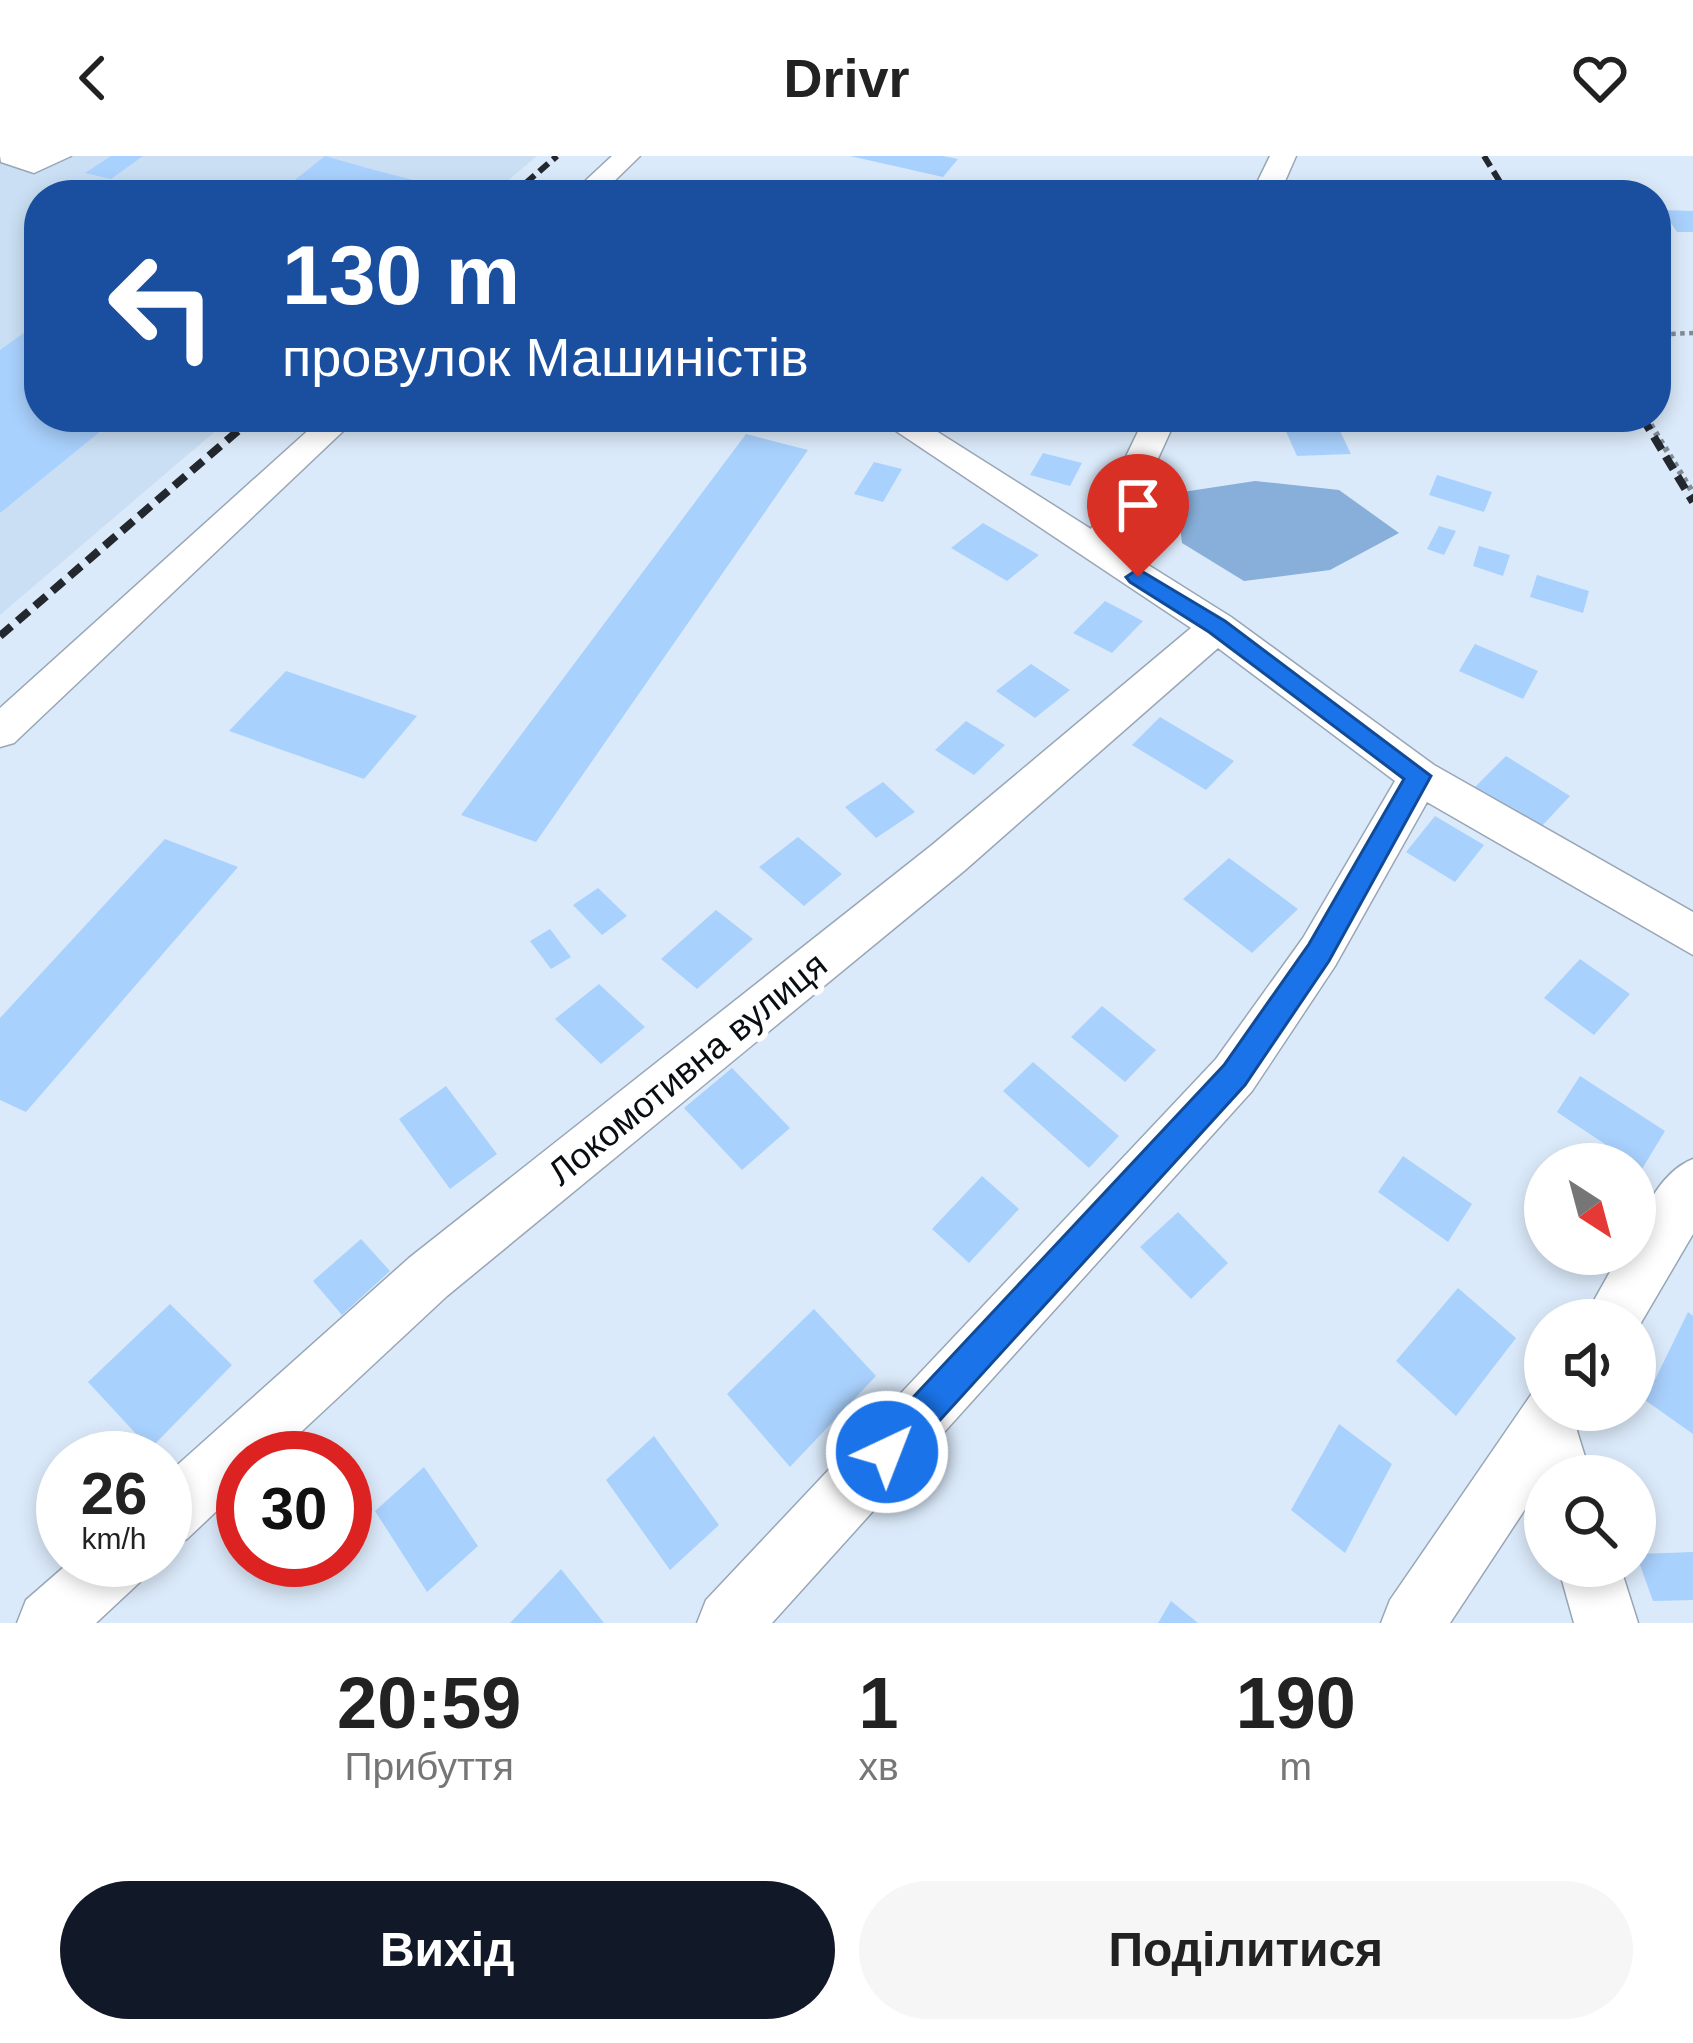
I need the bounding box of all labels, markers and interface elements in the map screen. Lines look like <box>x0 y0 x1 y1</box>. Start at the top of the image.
icon: back <box>60 45 126 111</box>
icon: heart <box>1567 45 1633 111</box>
text: Drivr <box>783 48 910 108</box>
icon: left <box>84 228 240 384</box>
text: 130 m <box>282 228 520 322</box>
text: провулок Машиністів <box>282 327 809 387</box>
pin <box>1087 454 1189 577</box>
icon: arrive <box>1105 472 1171 538</box>
street label: Локомотивна вулиця <box>540 944 835 1193</box>
north arrow <box>1524 1143 1656 1275</box>
map controls <box>1524 1143 1656 1587</box>
button: sound <box>1524 1299 1656 1431</box>
position arrow <box>824 1389 950 1515</box>
speed limit sign: 30 <box>216 1431 372 1587</box>
button: search <box>1524 1455 1656 1587</box>
text: 26 <box>81 1460 147 1527</box>
text: km/h <box>81 1522 147 1555</box>
text: 20:59 <box>337 1663 521 1743</box>
text: 1 <box>858 1663 899 1743</box>
text: 190 <box>1236 1663 1356 1743</box>
text: Прибуття <box>345 1745 514 1788</box>
text: хв <box>858 1745 899 1788</box>
text: m <box>1280 1745 1312 1788</box>
button: Вихід <box>60 1881 835 2019</box>
button: Поділитися <box>859 1881 1633 2019</box>

